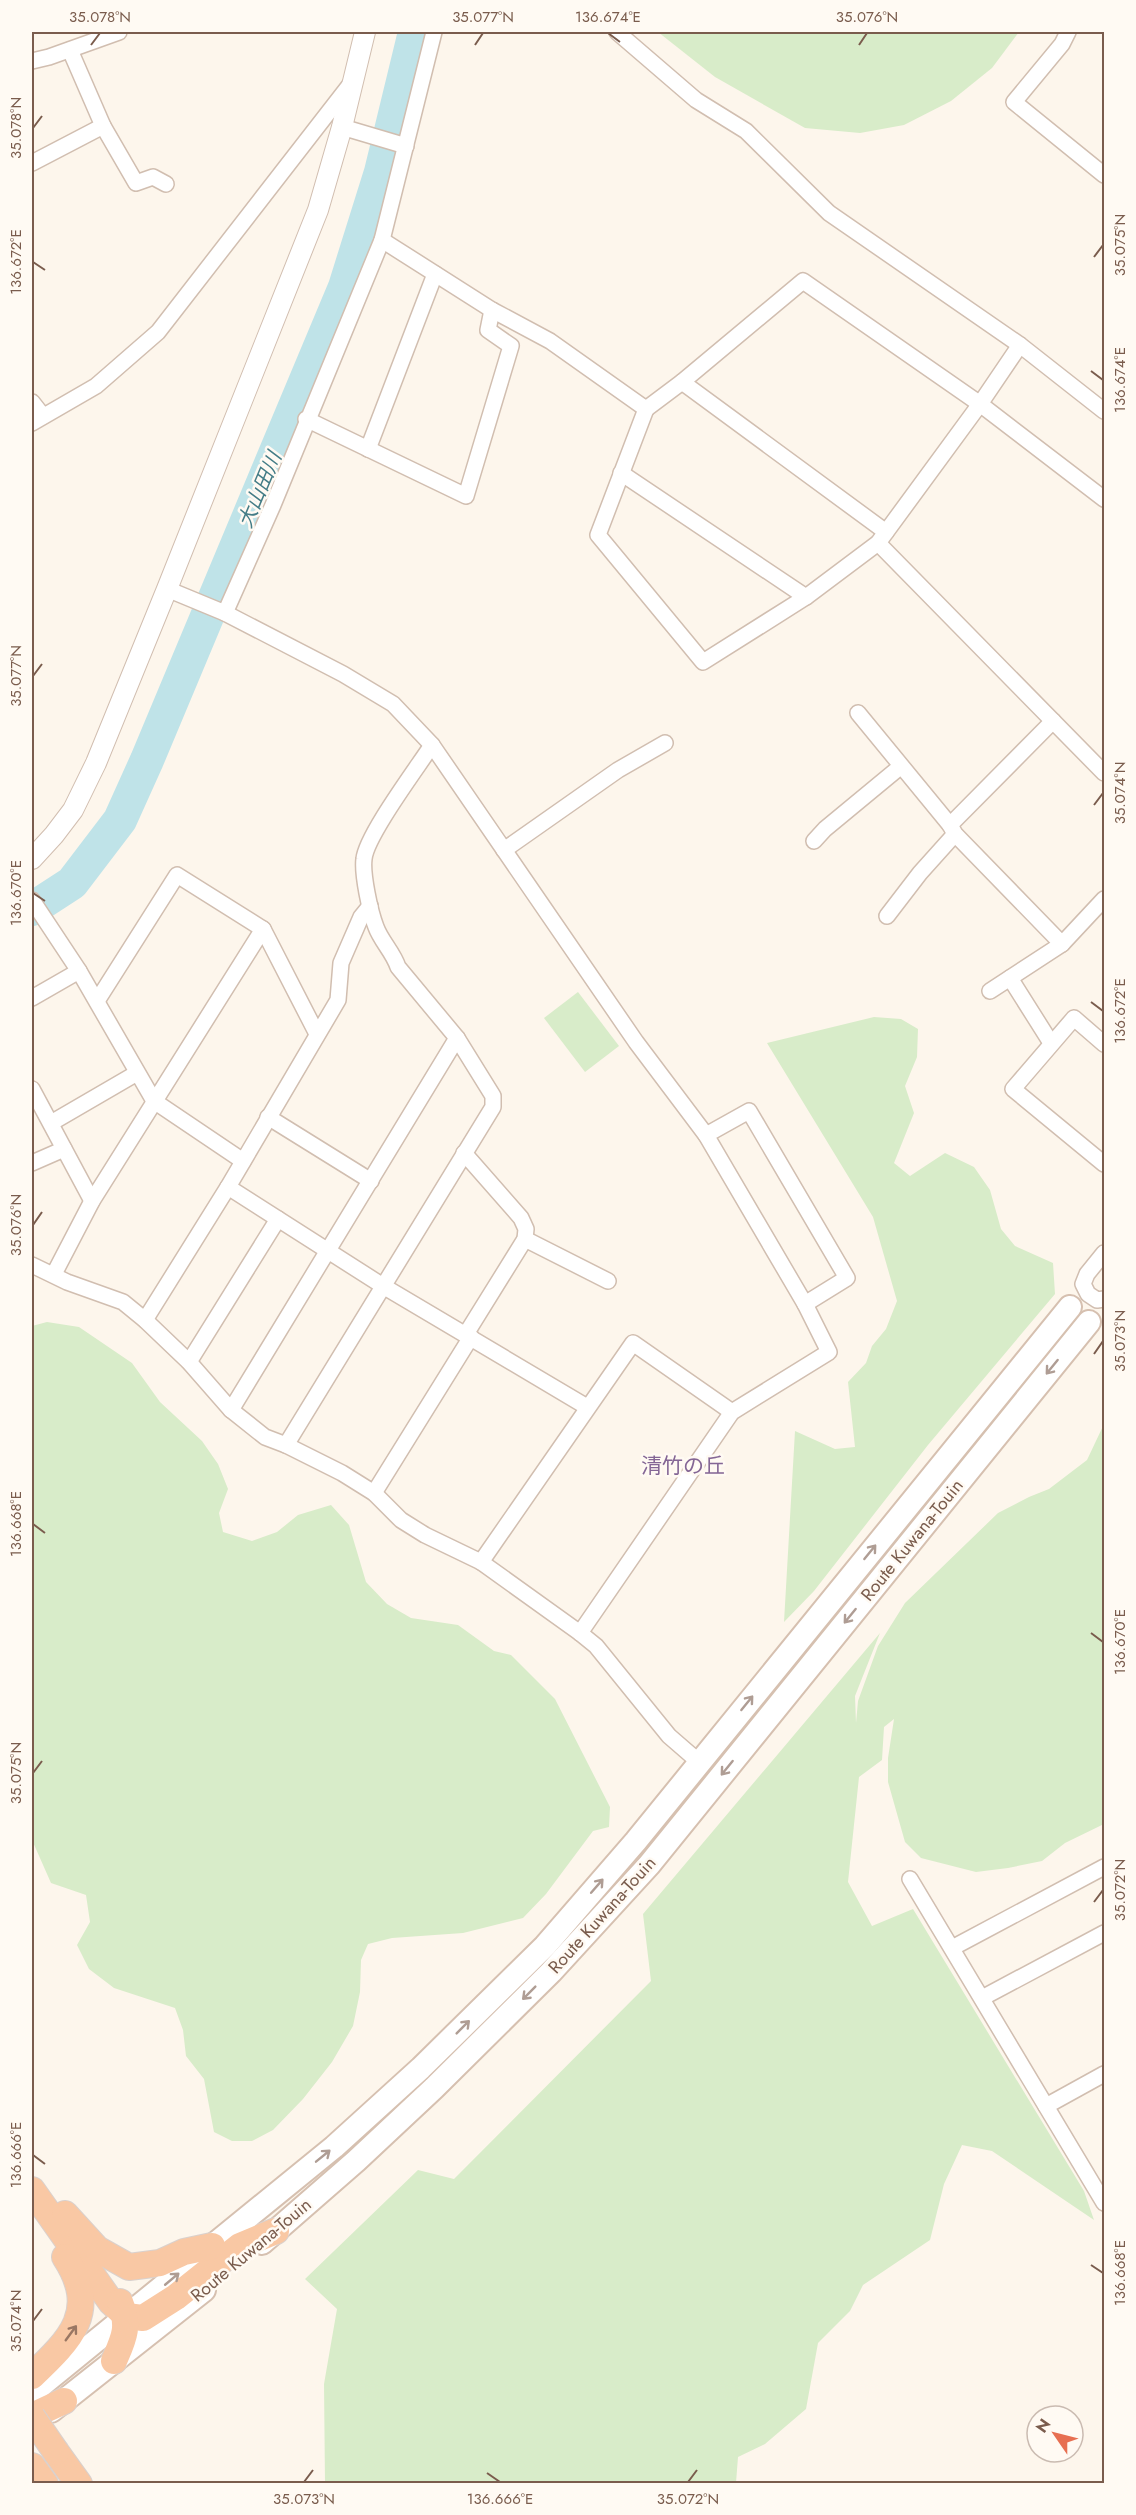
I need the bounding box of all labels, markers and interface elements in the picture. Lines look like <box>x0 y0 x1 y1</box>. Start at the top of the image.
text: 35.078°N <box>69 6 131 28</box>
text: 35.077°N <box>452 6 514 28</box>
text: 136.674°E <box>575 6 641 28</box>
text: 35.076°N <box>836 6 898 28</box>
text: 35.078°N <box>5 97 27 159</box>
text: 35.075°N <box>1109 214 1131 276</box>
text: 136.672°E <box>5 229 27 295</box>
text: 136.674°E <box>1109 347 1131 413</box>
water label: 大山田川 <box>231 446 290 532</box>
text: 35.077°N <box>5 645 27 707</box>
text: 35.074°N <box>1109 762 1131 824</box>
text: 136.670°E <box>5 860 27 926</box>
text: 136.672°E <box>1109 978 1131 1044</box>
text: 35.076°N <box>5 1194 27 1256</box>
text: 35.073°N <box>1109 1310 1131 1372</box>
one-way arrow <box>1045 1359 1059 1374</box>
district label: 清竹の丘 <box>641 1451 725 1481</box>
street label: Route Kuwana-Touin <box>855 1473 969 1607</box>
text: 136.668°E <box>5 1491 27 1557</box>
one-way arrow <box>864 1544 877 1560</box>
one-way arrow <box>843 1608 857 1623</box>
text: 136.670°E <box>1109 1609 1131 1675</box>
one-way arrow <box>741 1695 754 1711</box>
text: 35.075°N <box>5 1742 27 1804</box>
one-way arrow <box>721 1760 734 1776</box>
street label: Route Kuwana-Touin <box>542 1850 662 1980</box>
text: 35.072°N <box>1109 1859 1131 1921</box>
one-way arrow <box>590 1879 604 1894</box>
one-way arrow <box>522 1986 537 2001</box>
one-way arrow <box>455 2020 470 2035</box>
text: 136.666°E <box>5 2122 27 2188</box>
one-way arrow <box>315 2150 331 2163</box>
street label: Route Kuwana-Touin <box>185 2192 317 2308</box>
text: 136.668°E <box>1109 2240 1131 2306</box>
one-way arrow <box>164 2273 180 2286</box>
text: 35.074°N <box>5 2290 27 2352</box>
one-way arrow <box>65 2326 77 2342</box>
north arrow <box>1025 2404 1085 2464</box>
text: N <box>1030 2414 1056 2437</box>
text: 35.073°N <box>273 2488 335 2510</box>
text: 136.666°E <box>467 2488 533 2510</box>
text: 35.072°N <box>657 2488 719 2510</box>

